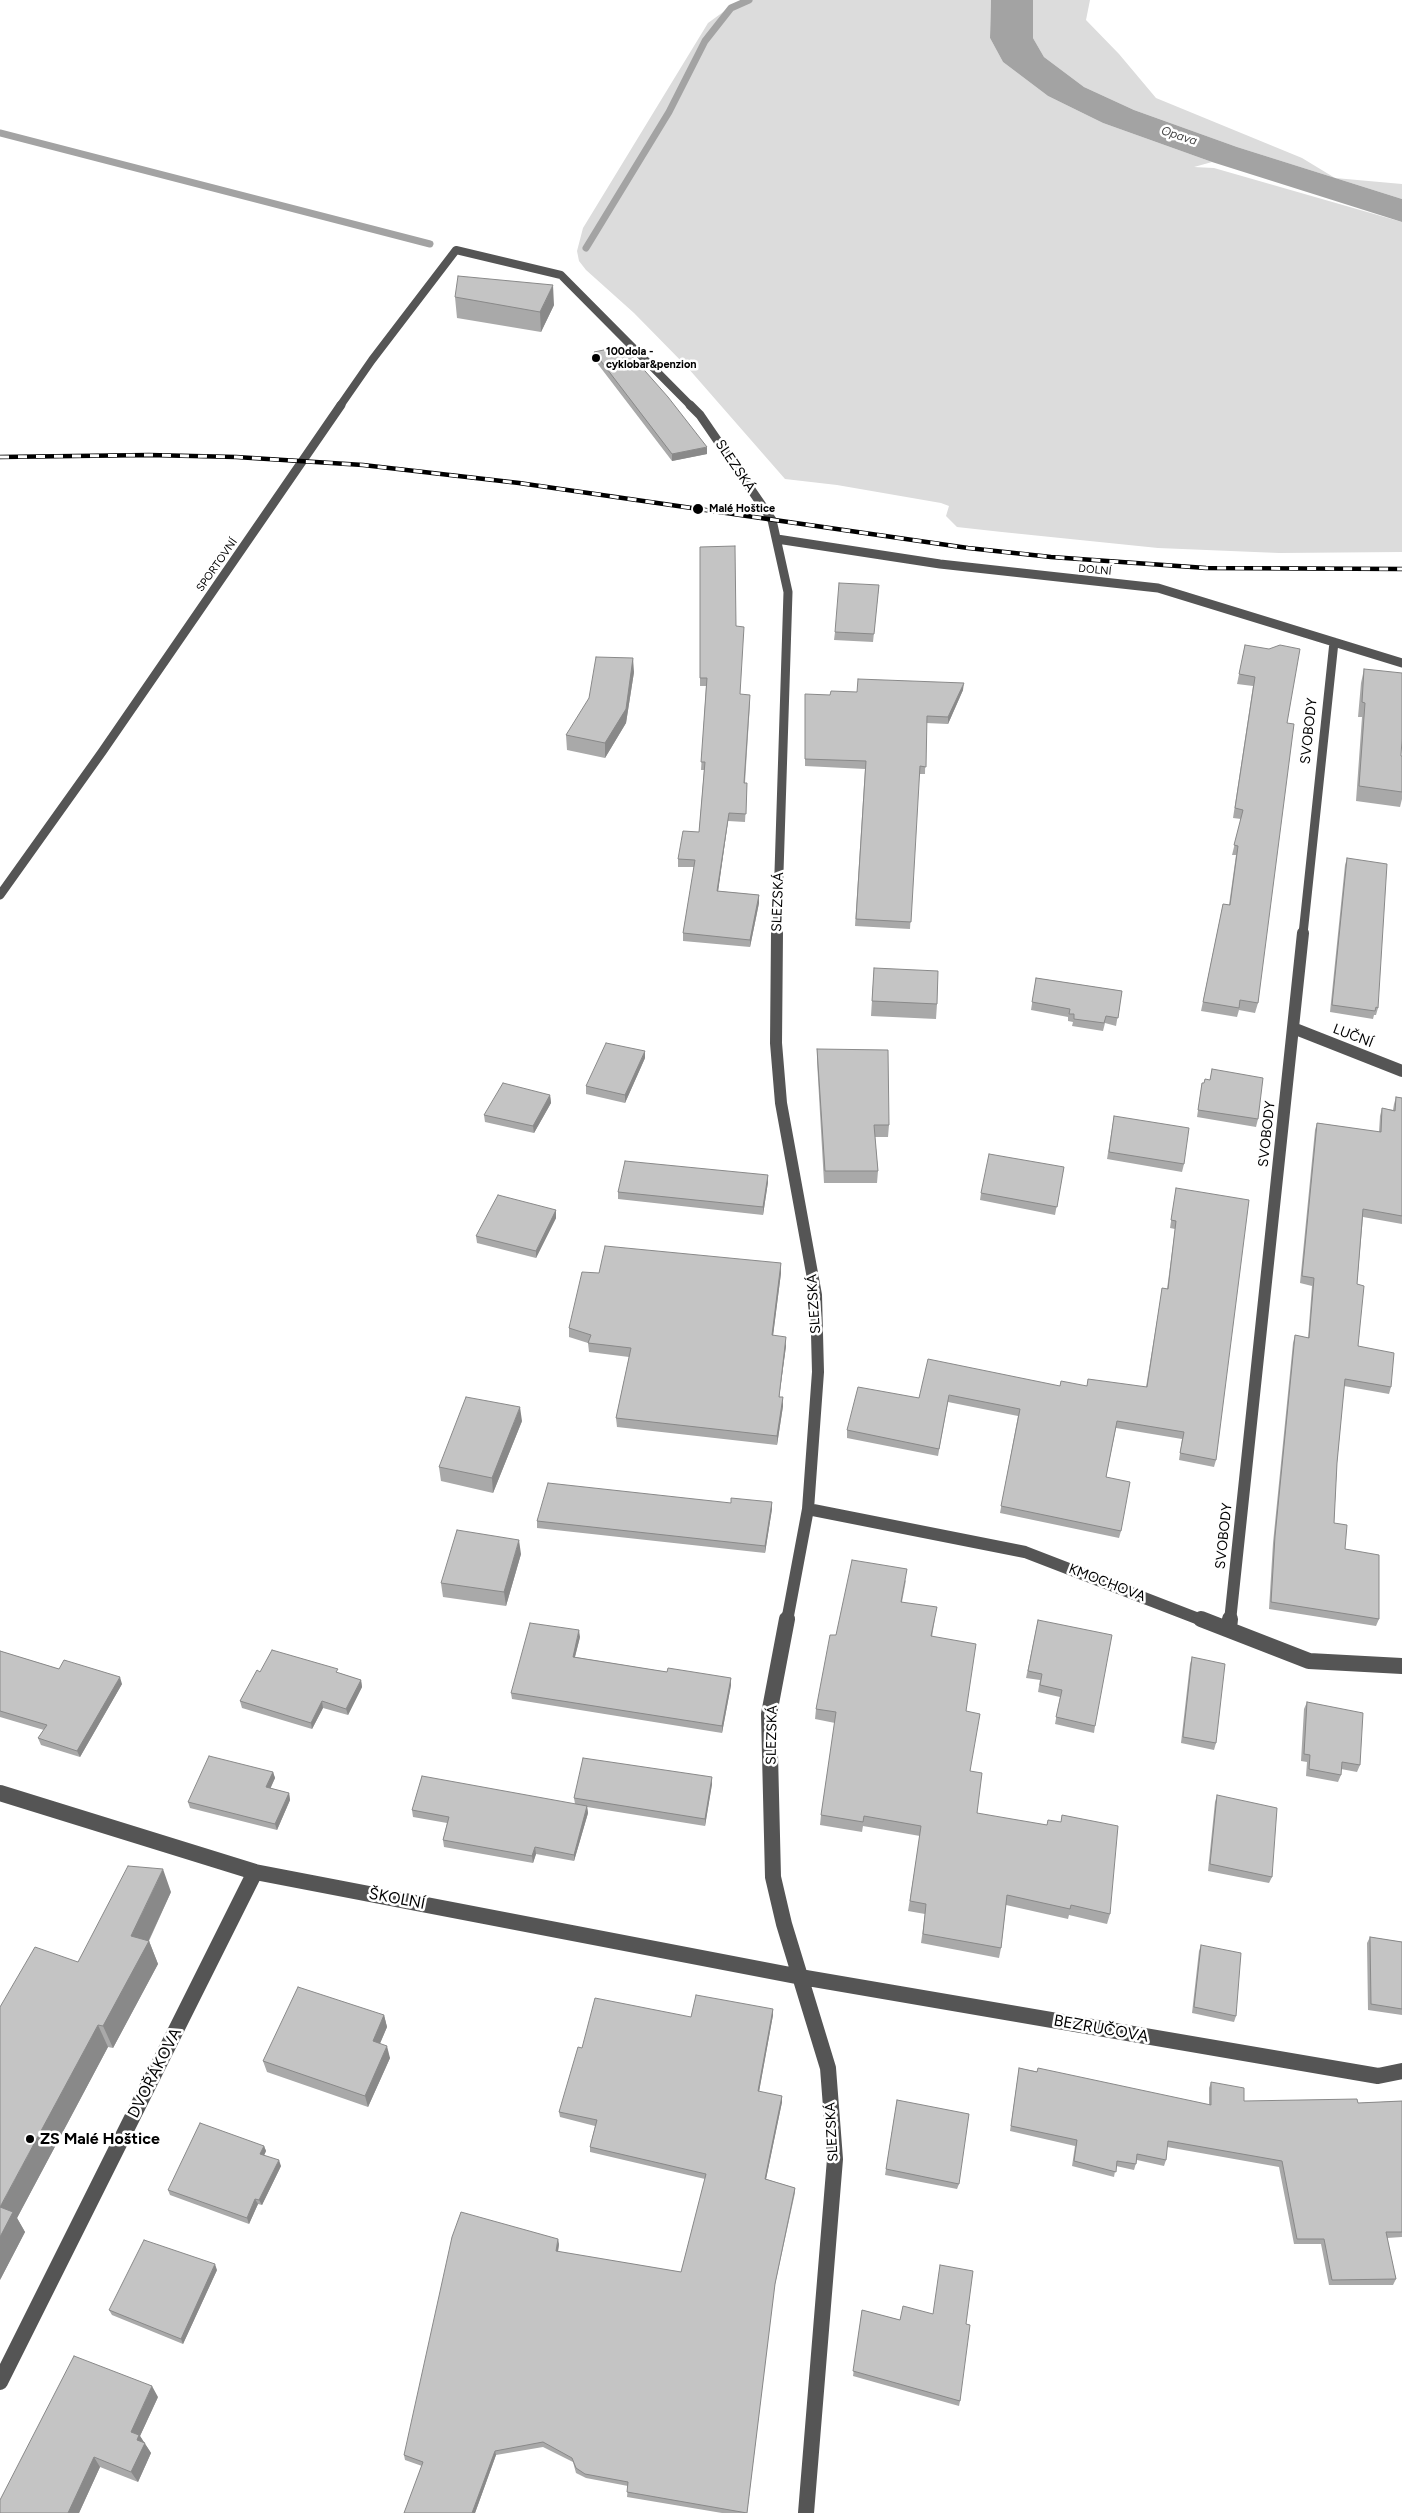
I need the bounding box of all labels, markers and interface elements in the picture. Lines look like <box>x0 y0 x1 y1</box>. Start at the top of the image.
water label: Opava <box>1159 123 1199 149</box>
place label: 100dola - cyklobar&penzion <box>606 345 697 371</box>
marker: 100dola - cyklobar&penzion <box>590 352 602 364</box>
street label: SLEZSKÁ <box>711 437 759 495</box>
marker: Malé Hoštice <box>691 502 705 516</box>
place label: Malé Hoštice <box>709 502 775 516</box>
street label: SPORTOVNÍ <box>194 536 240 594</box>
street label: DOLNÍ <box>1078 562 1112 578</box>
street label: SVOBODY <box>1297 697 1321 765</box>
street label: SLEZSKÁ <box>769 872 787 932</box>
street label: LUČNÍ <box>1330 1021 1376 1051</box>
street label: SVOBODY <box>1255 1100 1279 1168</box>
street label: SLEZSKÁ <box>804 1274 824 1334</box>
street label: SVOBODY <box>1212 1502 1236 1570</box>
street label: KMOCHOVA <box>1066 1561 1148 1605</box>
street label: SLEZSKÁ <box>763 1705 781 1765</box>
street label: ŠKOLNÍ <box>367 1884 427 1914</box>
street label: BEZRUČOVA <box>1052 2011 1150 2047</box>
street label: DVOŘÁKOVA <box>124 2025 186 2121</box>
street label: SLEZSKÁ <box>822 2102 842 2162</box>
place label: ZS Malé Hoštice <box>40 2129 160 2149</box>
marker: ZS Malé Hoštice <box>24 2133 36 2145</box>

